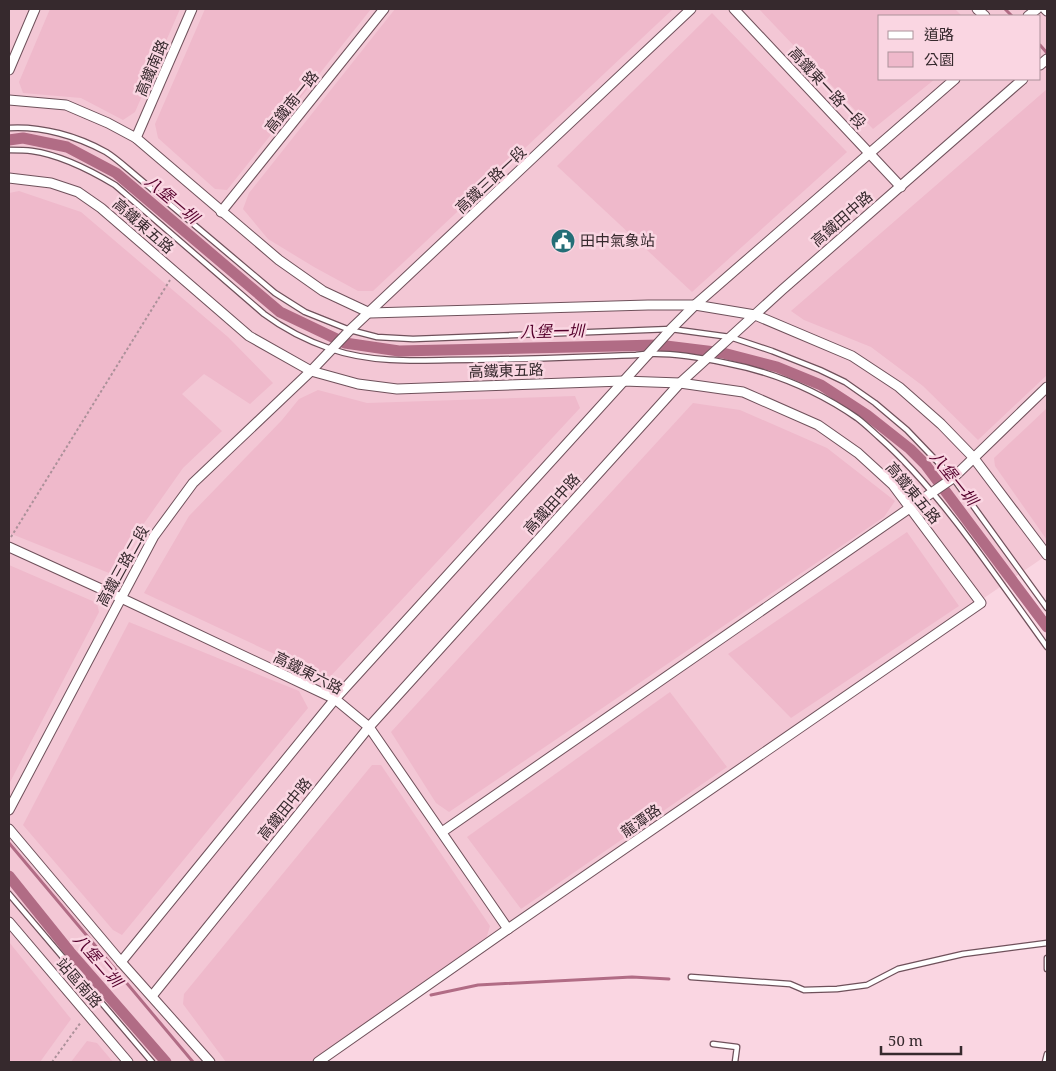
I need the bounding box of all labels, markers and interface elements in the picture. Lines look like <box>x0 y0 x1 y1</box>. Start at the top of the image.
legend <box>878 15 1041 80</box>
text: 道路 <box>924 24 954 44</box>
street label: 高鐵南路 <box>130 36 172 99</box>
street label: 高鐵東一路一段 <box>785 42 871 133</box>
text: 公園 <box>924 49 954 69</box>
street label: 高鐵南一路 <box>260 66 323 137</box>
street label: 高鐵三路一段 <box>451 141 530 217</box>
water label: 八堡一圳 <box>140 170 205 229</box>
street label: 高鐵田中路 <box>806 186 876 250</box>
street label: 高鐵東五路 <box>109 193 179 257</box>
public building icon: 田中氣象站 <box>550 228 576 254</box>
place label: 田中氣象站 <box>580 230 655 250</box>
water label: 八堡一圳 <box>520 319 586 343</box>
street label: 高鐵東五路 <box>468 359 544 381</box>
water label: 八堡一圳 <box>925 446 984 511</box>
street label: 高鐵東五路 <box>882 457 946 528</box>
street label: 高鐵田中路 <box>519 469 584 538</box>
street label: 高鐵三路二段 <box>92 521 153 610</box>
street label: 高鐵東六路 <box>270 646 346 698</box>
street label: 高鐵田中路 <box>253 773 316 844</box>
street label: 龍潭路 <box>616 799 665 841</box>
water label: 八堡二圳 <box>69 929 129 993</box>
street label: 站區南路 <box>53 953 107 1012</box>
scale bar <box>881 1024 961 1056</box>
text: 50 m <box>888 1030 923 1050</box>

